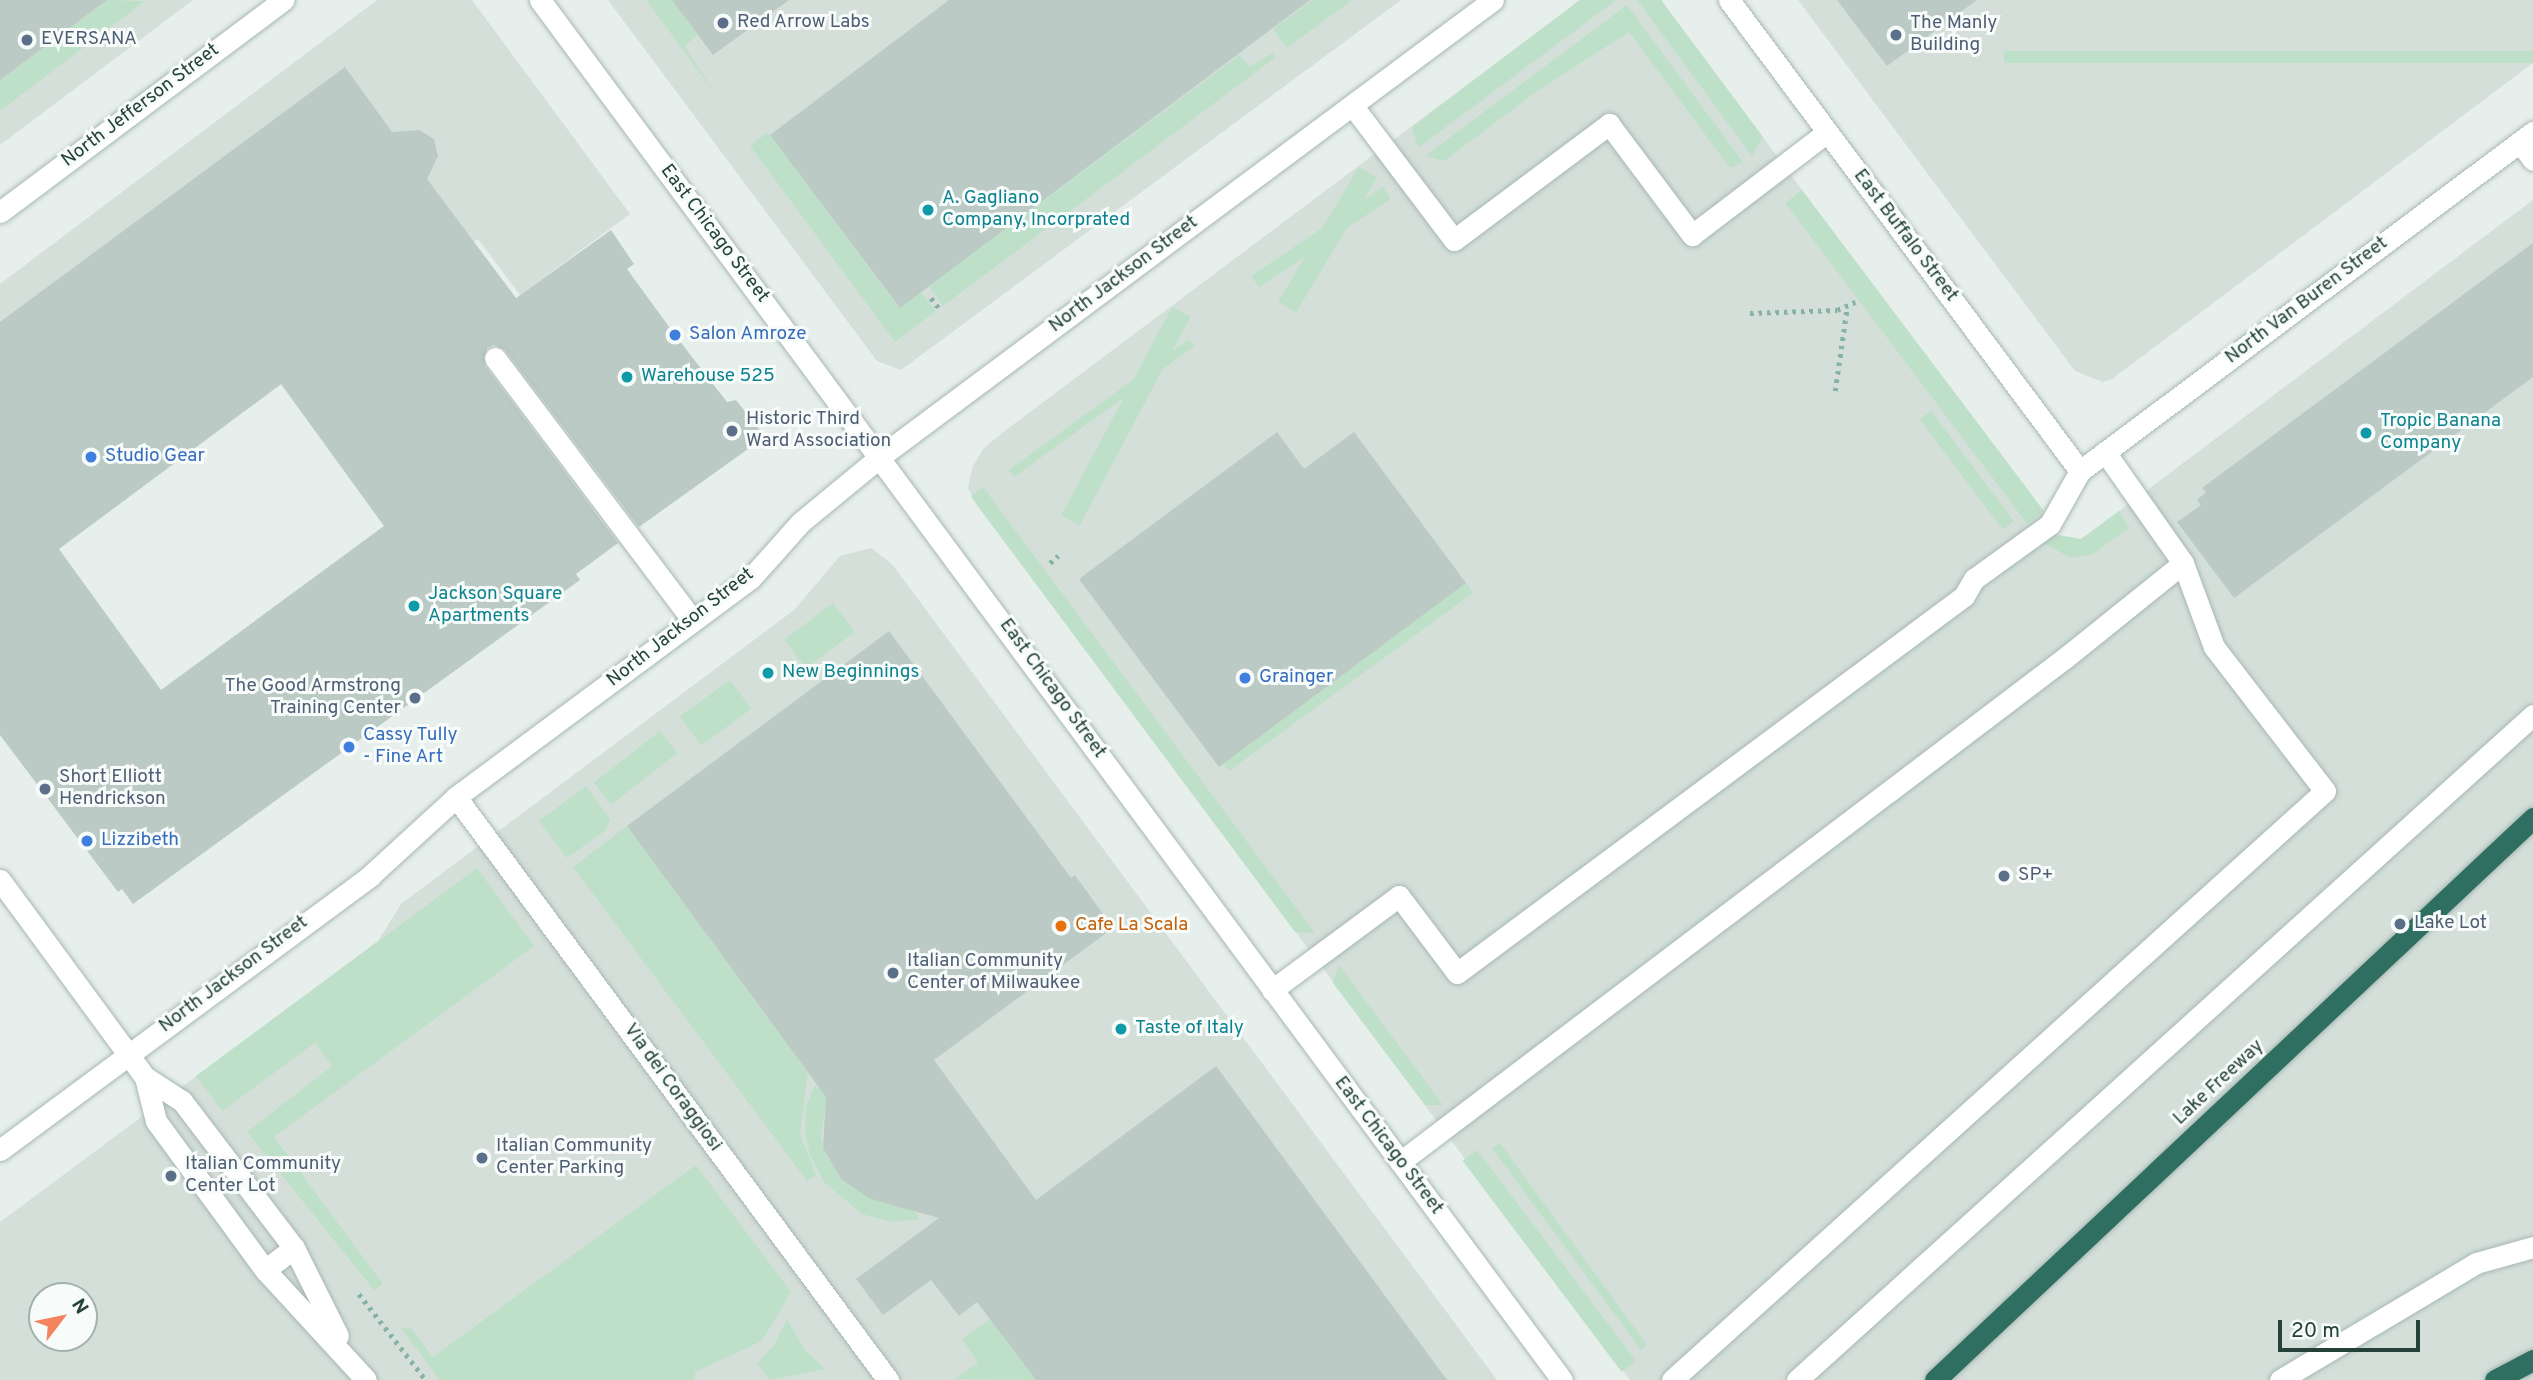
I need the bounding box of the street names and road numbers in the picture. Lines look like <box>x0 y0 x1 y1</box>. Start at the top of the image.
street label: North Jefferson Street <box>58 39 224 173</box>
street label: East Chicago Street <box>655 160 773 308</box>
street label: East Buffalo Street <box>1848 165 1962 307</box>
street label: North Jackson Street <box>1045 212 1203 338</box>
street label: North Van Buren Street <box>2221 232 2393 370</box>
street label: North Jackson Street <box>603 564 759 692</box>
street label: East Chicago Street <box>994 615 1110 763</box>
street label: North Jackson Street <box>155 912 313 1038</box>
street label: Via dei Coraggiosi <box>618 1020 726 1156</box>
street label: Lake Freeway <box>2169 1035 2269 1131</box>
street label: East Chicago Street <box>1329 1072 1447 1220</box>

